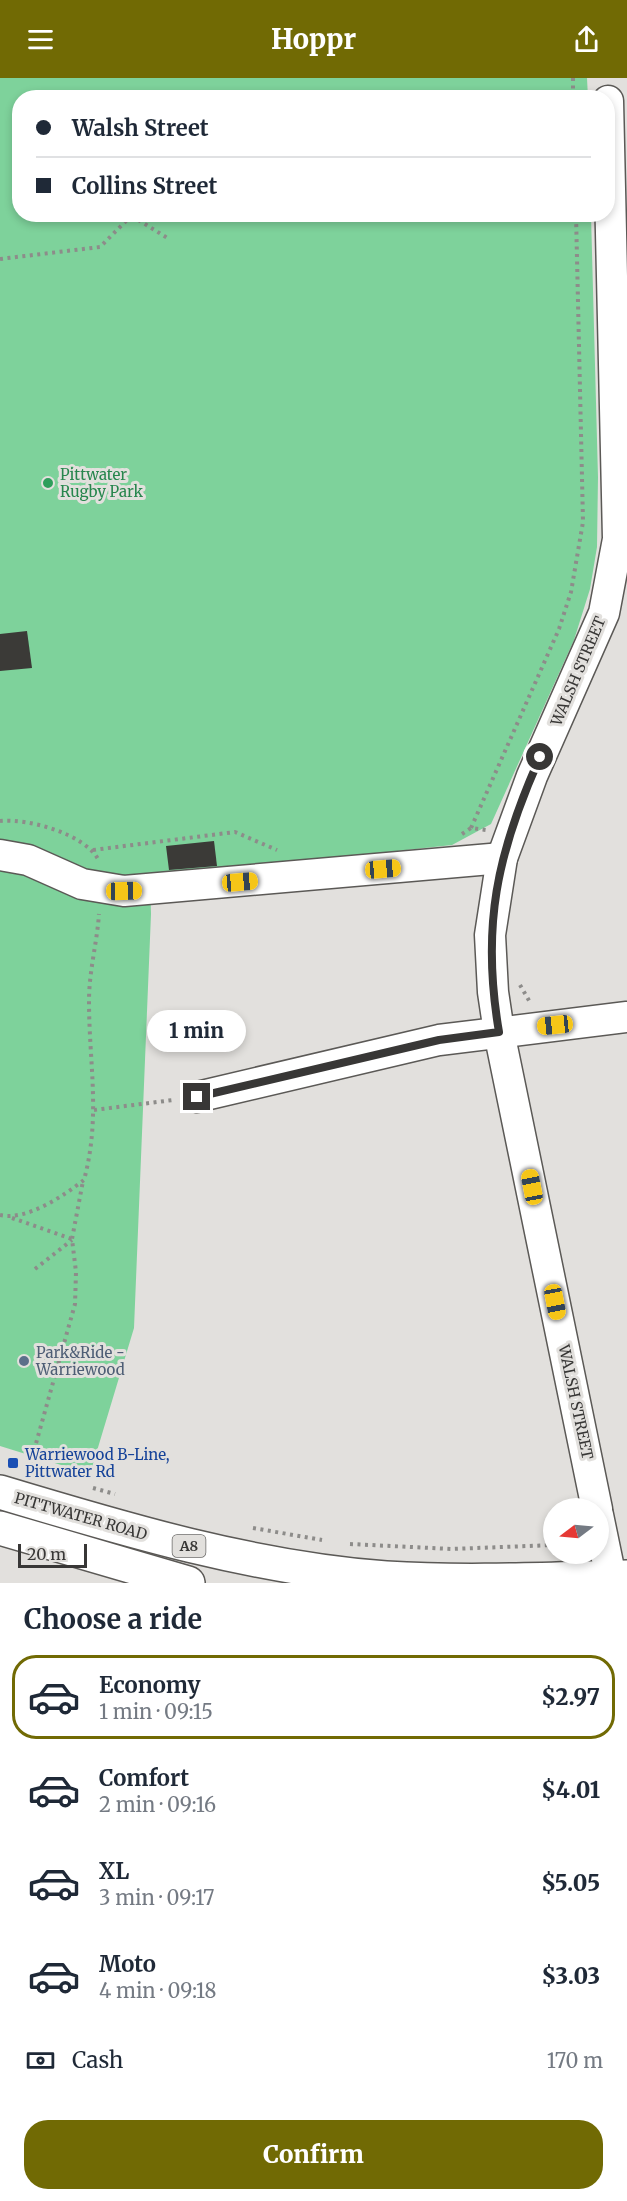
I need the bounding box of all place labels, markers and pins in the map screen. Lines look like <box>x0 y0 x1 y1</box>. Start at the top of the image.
place label: Pittwater Rugby Park <box>60 465 143 501</box>
marker: Pittwater Rugby Park <box>41 476 55 490</box>
place label: Park&Ride - Warriewood <box>35 1343 125 1379</box>
marker: Park&Ride - Warriewood <box>17 1354 31 1368</box>
place label: Warriewood B-Line, Pittwater Rd <box>24 1445 170 1481</box>
marker: Warriewood B-Line, Pittwater Rd <box>6 1456 20 1470</box>

